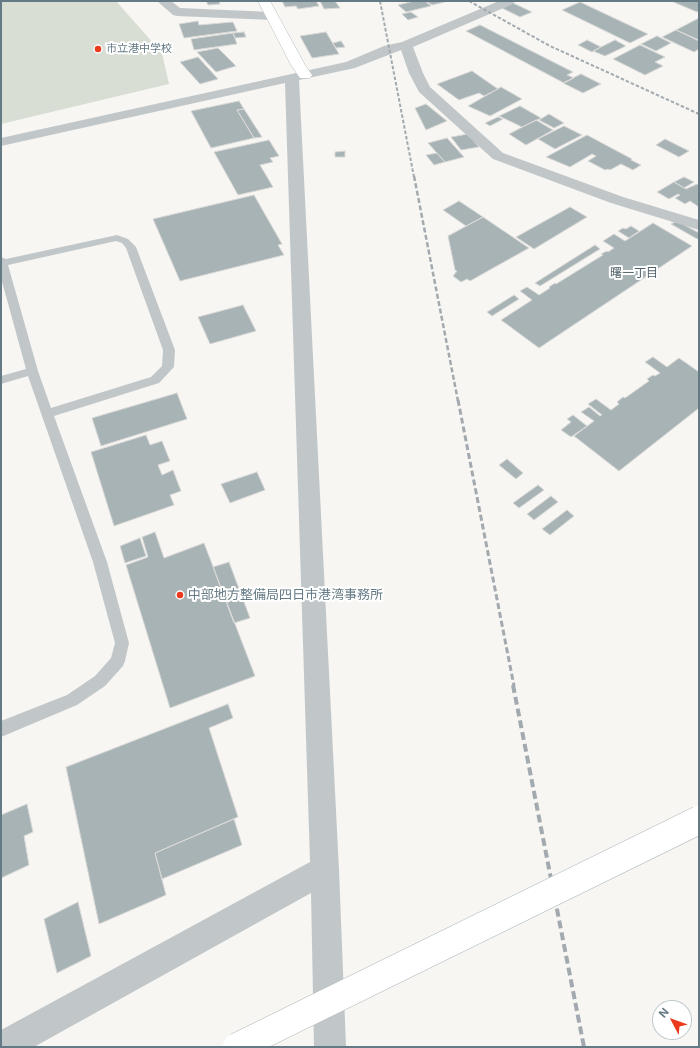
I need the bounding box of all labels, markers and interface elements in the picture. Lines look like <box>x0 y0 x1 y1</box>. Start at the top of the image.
place label: 市立港中学校 <box>106 42 172 56</box>
marker: 市立港中学校 <box>93 44 103 54</box>
district label: 曙一丁目 <box>610 266 658 280</box>
place label: 中部地方整備局四日市港湾事務所 <box>188 587 383 603</box>
marker: 中部地方整備局四日市港湾事務所 <box>175 590 185 600</box>
north arrow <box>652 1000 692 1040</box>
text: N <box>656 1005 672 1021</box>

